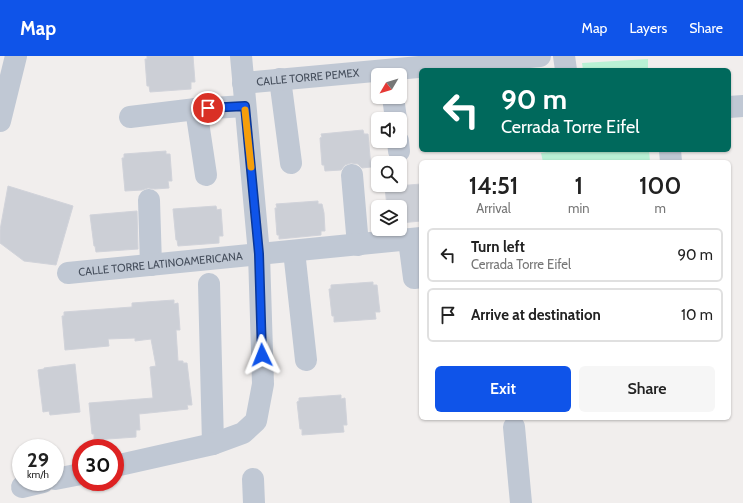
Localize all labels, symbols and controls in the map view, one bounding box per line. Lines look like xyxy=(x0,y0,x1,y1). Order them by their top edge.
text: Map xyxy=(20,17,56,40)
text: Map xyxy=(582,19,607,37)
text: Layers xyxy=(629,19,667,37)
text: Share xyxy=(689,19,723,37)
street label: CALLE TORRE PEMEX xyxy=(256,65,360,89)
north arrow xyxy=(371,68,407,104)
map controls xyxy=(371,68,407,236)
text: 90 m xyxy=(501,82,567,116)
icon: left xyxy=(435,84,487,136)
pin xyxy=(191,91,225,125)
icon: arrive xyxy=(197,97,219,119)
button: sound xyxy=(371,112,407,148)
text: Cerrada Torre Eifel xyxy=(501,116,640,138)
button: search xyxy=(371,156,407,192)
text: 14:51 xyxy=(469,171,518,200)
text: 1 xyxy=(574,171,583,200)
text: 100 xyxy=(639,171,681,200)
button: layers xyxy=(371,200,407,236)
text: Arrival xyxy=(476,200,511,216)
text: min xyxy=(568,200,589,216)
text: m xyxy=(655,200,666,216)
text: Turn left xyxy=(471,238,525,256)
icon: left xyxy=(437,244,459,266)
text: 90 m xyxy=(677,246,713,264)
street label: CALLE TORRE LATINOAMERICANA xyxy=(78,249,244,279)
text: Cerrada Torre Eifel xyxy=(471,256,571,272)
icon: arrive xyxy=(437,304,459,326)
text: Arrive at destination xyxy=(471,306,601,324)
text: 10 m xyxy=(681,306,713,324)
position arrow xyxy=(241,334,283,376)
button: Exit xyxy=(435,366,571,412)
button: Share xyxy=(579,366,715,412)
speed limit sign: 30 xyxy=(72,439,124,491)
text: 29 xyxy=(27,448,49,472)
text: km/h xyxy=(27,468,49,481)

